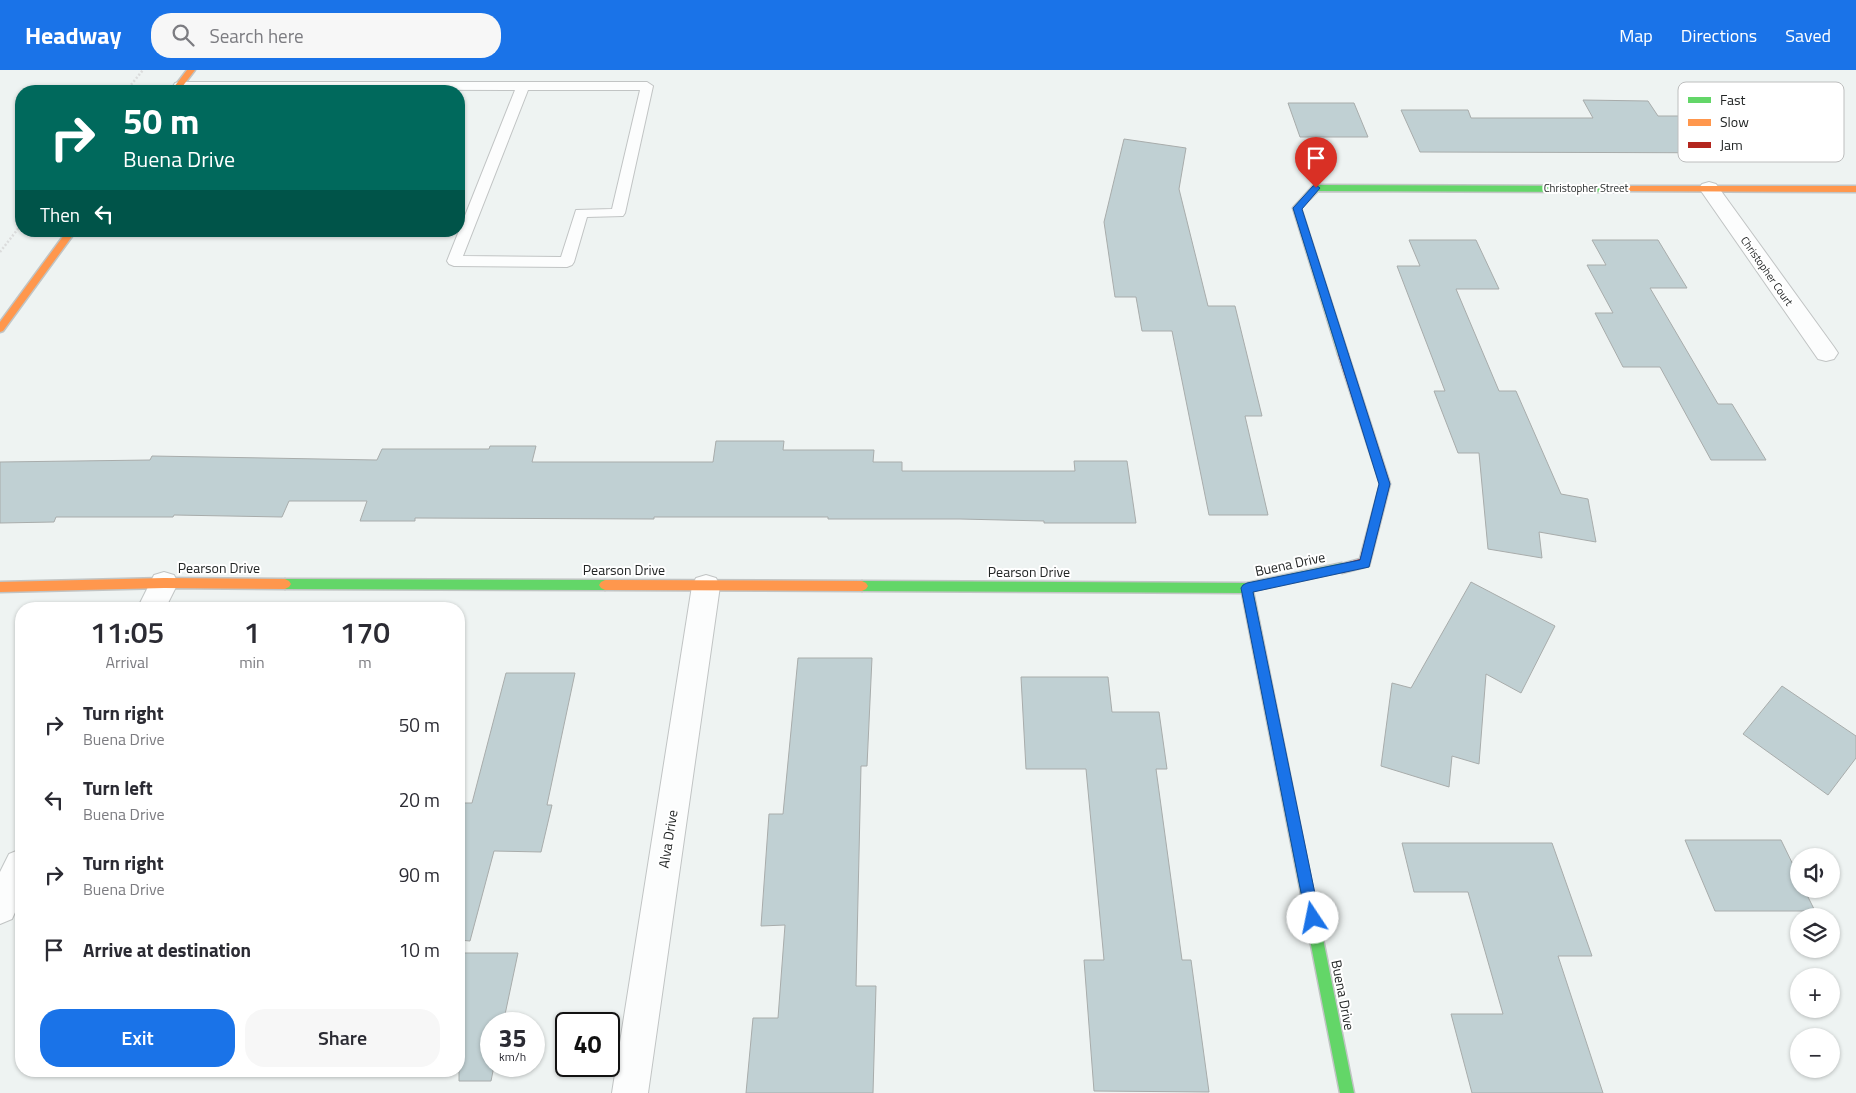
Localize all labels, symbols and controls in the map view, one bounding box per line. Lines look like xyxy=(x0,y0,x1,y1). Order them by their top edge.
search box xyxy=(151,13,501,58)
text: Headway xyxy=(25,17,121,53)
icon: search xyxy=(169,21,197,49)
text: Search here xyxy=(209,21,304,50)
text: Map xyxy=(1619,22,1653,49)
text: Directions xyxy=(1681,22,1757,49)
text: Saved xyxy=(1785,22,1831,49)
legend xyxy=(1678,82,1844,162)
text: Fast xyxy=(1720,89,1745,110)
text: 50 m xyxy=(123,94,199,148)
icon: right xyxy=(40,105,105,170)
text: Slow xyxy=(1720,111,1749,132)
text: Jam xyxy=(1720,134,1743,155)
pin xyxy=(1295,137,1337,188)
text: Buena Drive xyxy=(123,142,235,176)
icon: arrive xyxy=(1302,144,1330,172)
street label: Christopher Street xyxy=(1544,180,1629,196)
text: Then xyxy=(40,200,80,229)
icon: left xyxy=(90,200,118,228)
street label: Christopher Court xyxy=(1737,233,1797,309)
street label: Buena Drive xyxy=(1253,546,1327,581)
street label: Pearson Drive xyxy=(178,557,260,578)
street label: Pearson Drive xyxy=(583,559,665,580)
street label: Pearson Drive xyxy=(988,561,1070,582)
text: 11:05 xyxy=(90,609,164,655)
text: 1 xyxy=(244,609,260,655)
text: 170 xyxy=(340,609,390,655)
text: Arrival xyxy=(105,650,149,674)
text: min xyxy=(239,650,265,674)
text: m xyxy=(358,650,372,674)
text: Turn right xyxy=(83,698,164,727)
text: 50 m xyxy=(399,710,440,739)
icon: right xyxy=(40,711,68,739)
text: Buena Drive xyxy=(83,727,165,751)
text: Turn left xyxy=(83,773,153,802)
text: 20 m xyxy=(399,785,440,814)
icon: left xyxy=(40,786,68,814)
text: Buena Drive xyxy=(83,802,165,826)
street label: Alva Drive xyxy=(653,808,682,870)
text: Turn right xyxy=(83,848,164,877)
map controls xyxy=(1790,848,1840,1078)
button: sound xyxy=(1790,848,1840,898)
text: 90 m xyxy=(399,860,440,889)
icon: right xyxy=(40,861,68,889)
text: Buena Drive xyxy=(83,877,165,901)
position arrow xyxy=(1286,891,1338,943)
button: layers xyxy=(1790,908,1840,958)
text: Arrive at destination xyxy=(83,935,251,964)
text: 10 m xyxy=(399,935,440,964)
icon: arrive xyxy=(40,936,68,964)
street label: Buena Drive xyxy=(1326,958,1361,1032)
button: + xyxy=(1790,968,1840,1018)
button: Exit xyxy=(40,1009,235,1067)
button: Share xyxy=(245,1009,440,1067)
speed limit sign: 40 xyxy=(555,1012,620,1077)
text: 35 xyxy=(498,1019,527,1057)
button: − xyxy=(1790,1028,1840,1078)
text: km/h xyxy=(499,1047,526,1066)

